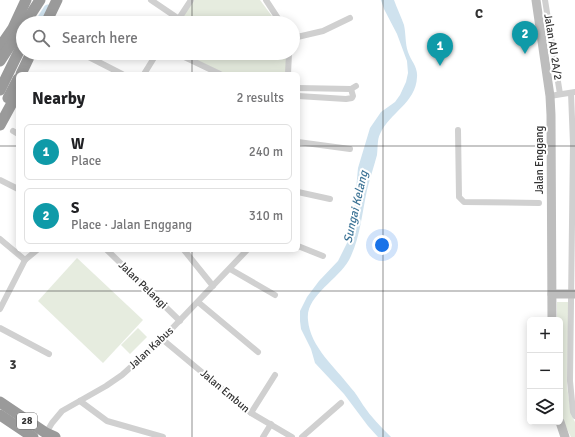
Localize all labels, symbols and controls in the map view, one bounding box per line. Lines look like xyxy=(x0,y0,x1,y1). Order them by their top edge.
text: C xyxy=(475,6,483,22)
street label: Jalan AU 2A/2 xyxy=(541,13,565,81)
search box xyxy=(16,16,300,60)
pin: 2 xyxy=(512,21,538,54)
icon: search xyxy=(30,27,52,49)
text: Search here xyxy=(62,29,138,47)
pin: 1 xyxy=(427,33,453,66)
text: Nearby xyxy=(32,88,85,109)
text: 2 results xyxy=(236,90,284,106)
street label: Jalan Enggang xyxy=(533,125,546,194)
text: W xyxy=(71,135,85,153)
text: 1 xyxy=(42,144,50,160)
text: 240 m xyxy=(249,144,283,160)
text: Place xyxy=(71,153,101,169)
water label: Sungai Kelang xyxy=(340,168,372,245)
text: S xyxy=(71,199,79,217)
text: 2 xyxy=(42,208,50,224)
text: 310 m xyxy=(249,208,283,224)
text: Place · Jalan Enggang xyxy=(71,217,192,233)
your location xyxy=(372,235,392,255)
street label: Jalan Pelangi xyxy=(116,259,170,311)
map controls xyxy=(527,317,563,425)
button: + xyxy=(527,317,563,353)
street label: Jalan Kabus xyxy=(126,324,176,372)
button: − xyxy=(527,353,563,389)
text: 3 xyxy=(9,357,17,373)
street label: Jalan Embun xyxy=(198,367,252,415)
button: layers xyxy=(527,389,563,425)
road number: 28 xyxy=(17,413,37,429)

